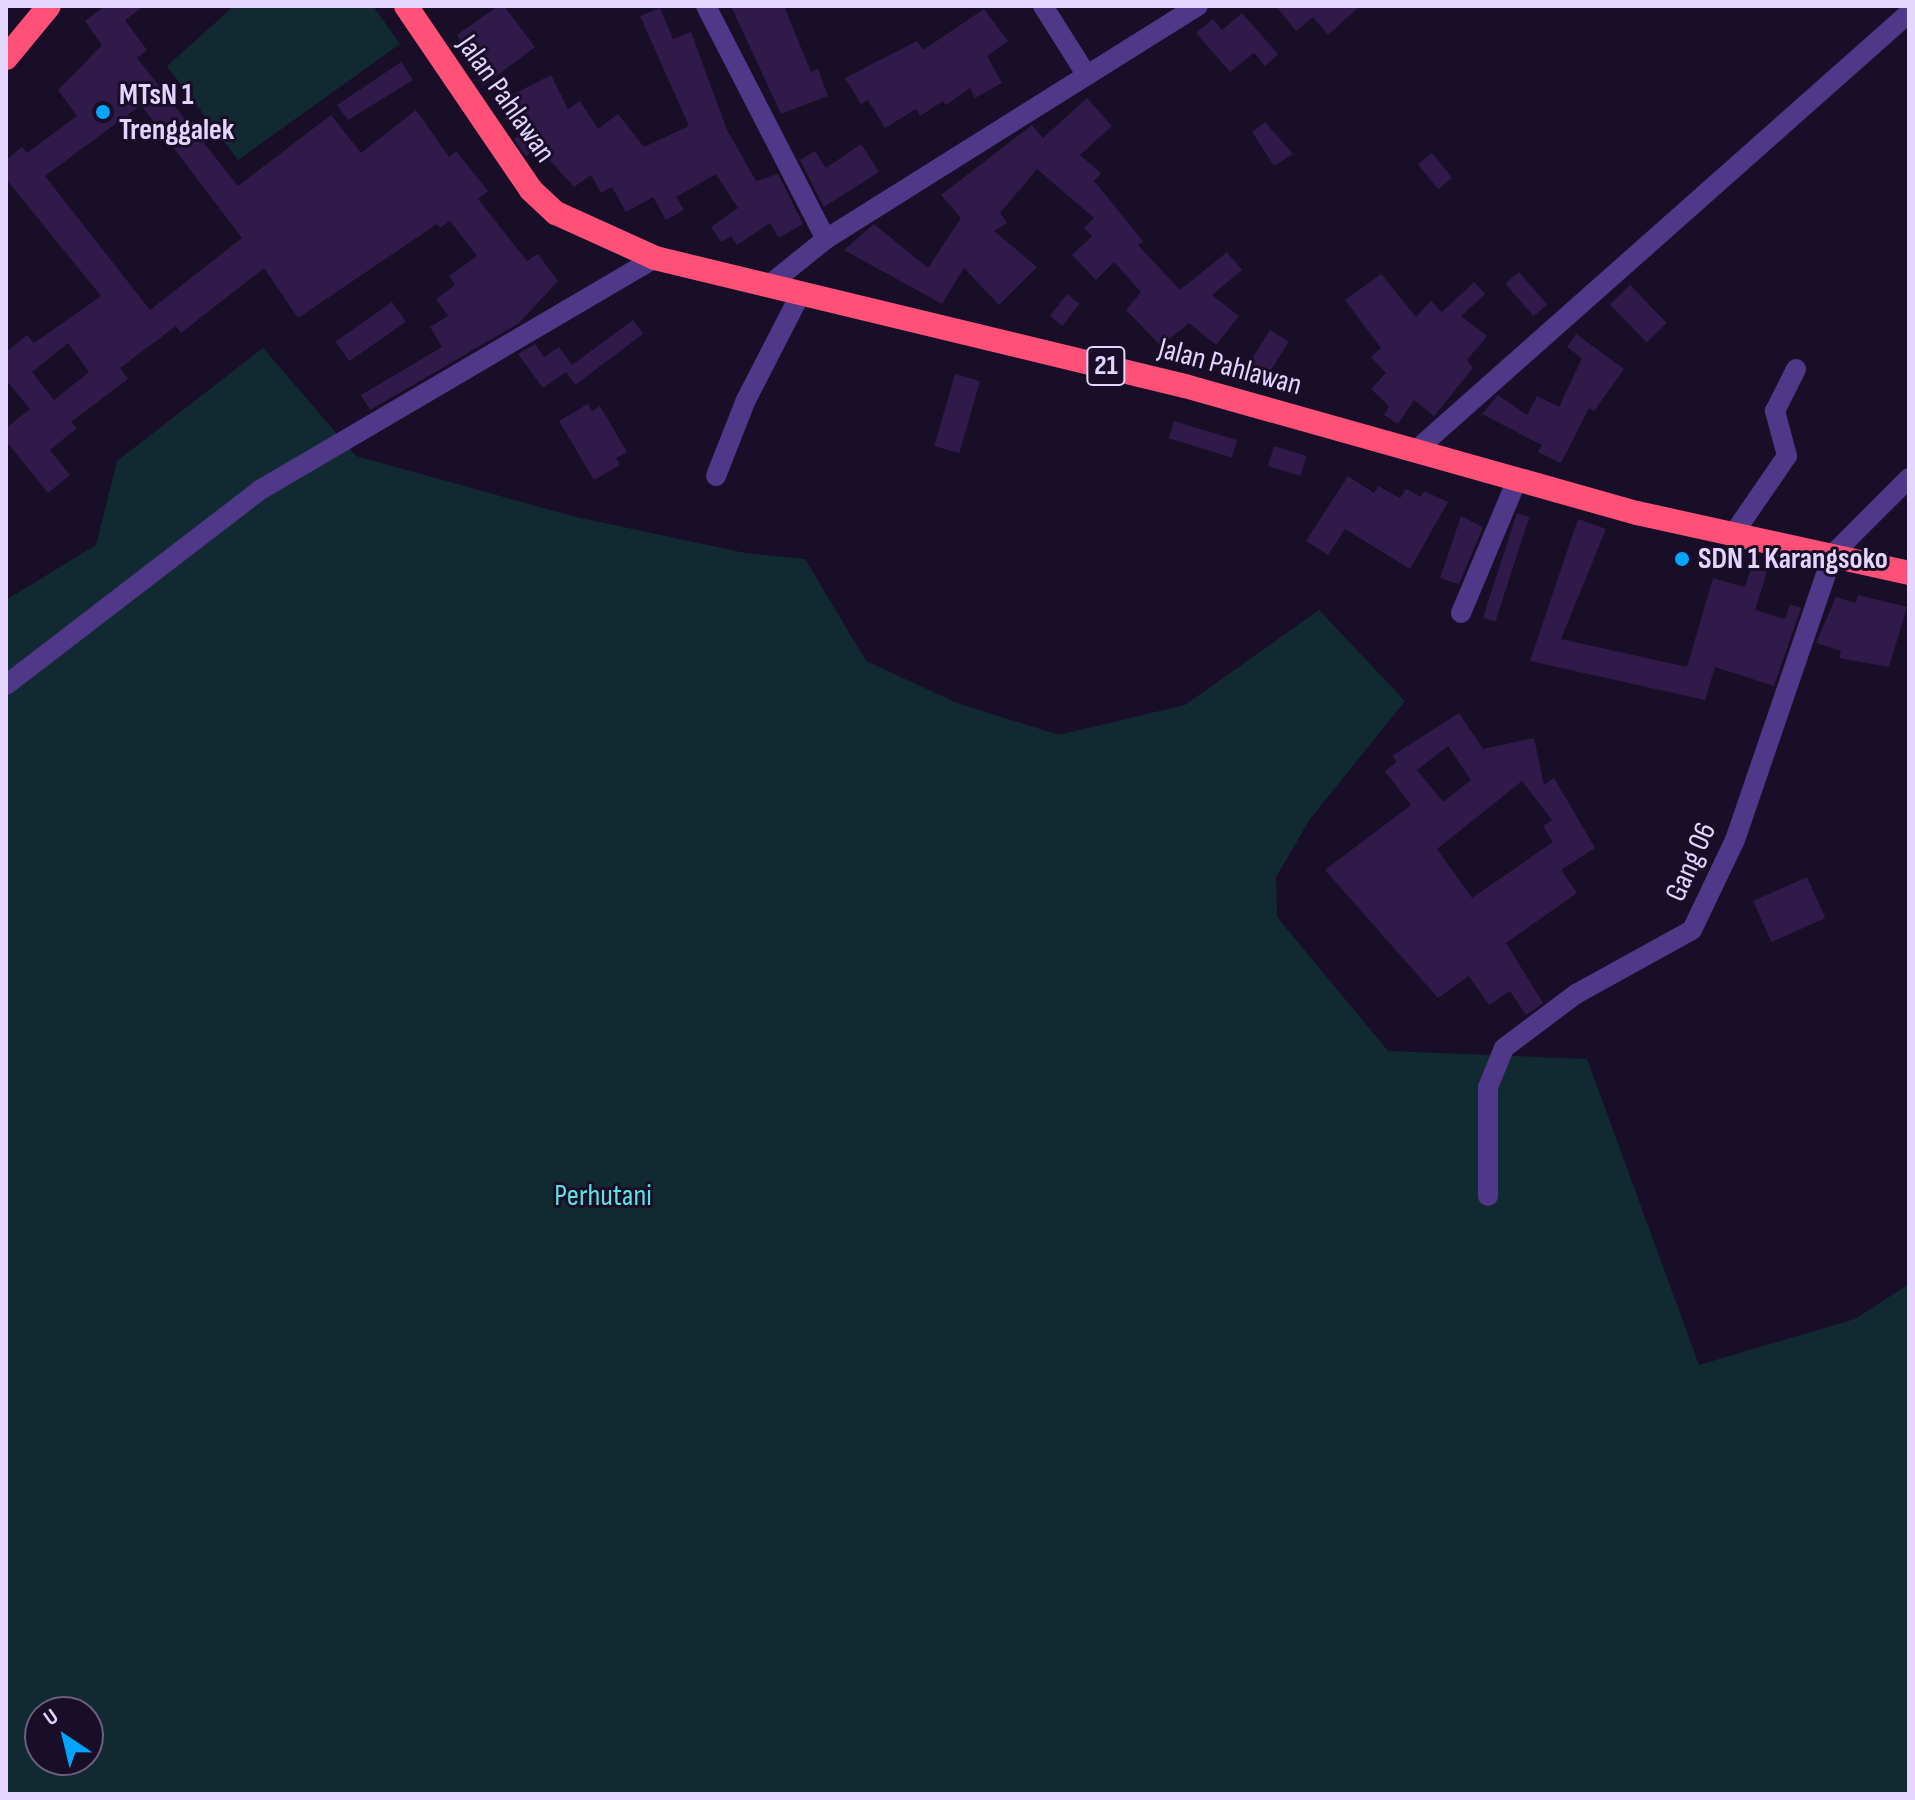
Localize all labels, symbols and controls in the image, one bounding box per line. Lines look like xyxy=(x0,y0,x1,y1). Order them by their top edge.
street label: Jalan Pahlawan xyxy=(449,29,563,169)
place label: MTsN 1 Trenggalek xyxy=(119,77,234,148)
marker: MTsN 1 Trenggalek xyxy=(94,103,112,121)
street label: Jalan Pahlawan xyxy=(1154,331,1306,403)
road number: 21 xyxy=(1086,342,1126,390)
place label: SDN 1 Karangsoko xyxy=(1698,541,1888,577)
marker: SDN 1 Karangsoko xyxy=(1673,550,1691,568)
street label: Gang 06 xyxy=(1658,817,1724,907)
park label: Perhutani xyxy=(554,1178,652,1214)
north arrow xyxy=(24,1696,104,1776)
text: U xyxy=(39,1703,64,1732)

